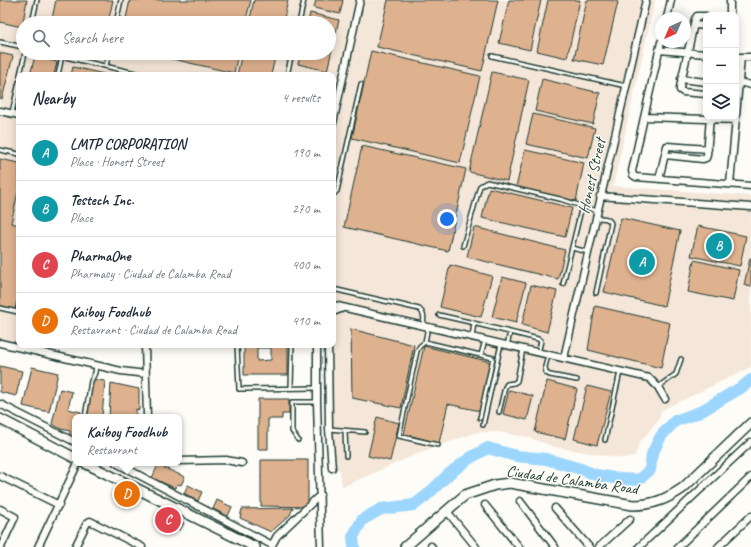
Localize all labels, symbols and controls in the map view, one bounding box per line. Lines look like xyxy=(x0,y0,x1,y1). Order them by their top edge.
north arrow xyxy=(655,12,691,48)
map controls xyxy=(703,12,739,120)
button: + xyxy=(703,12,739,48)
search box xyxy=(16,16,336,60)
icon: search xyxy=(30,27,52,49)
text: Search here xyxy=(62,29,123,48)
button: − xyxy=(703,48,739,84)
button: layers xyxy=(703,84,739,120)
text: Nearby xyxy=(32,88,75,109)
text: 4 results xyxy=(282,90,320,106)
street label: Honest Street xyxy=(574,134,611,216)
text: LMTP CORPORATION xyxy=(70,135,186,154)
text: A xyxy=(42,145,48,161)
text: 190 m xyxy=(292,145,320,161)
text: Place · Honest Street xyxy=(70,154,164,170)
text: Testech Inc. xyxy=(70,191,134,210)
text: B xyxy=(42,201,48,217)
text: 270 m xyxy=(292,201,320,217)
your location xyxy=(437,209,457,229)
text: Place xyxy=(70,210,93,226)
pin: B xyxy=(706,231,732,261)
text: PharmaOne xyxy=(70,247,131,266)
pin: A xyxy=(629,247,655,277)
text: C xyxy=(42,257,48,273)
text: 400 m xyxy=(292,257,320,273)
text: Pharmacy · Ciudad de Calamba Road xyxy=(70,266,231,282)
text: Kaiboy Foodhub xyxy=(70,303,150,322)
text: D xyxy=(41,313,49,329)
text: 410 m xyxy=(292,313,320,329)
text: Restaurant · Ciudad de Calamba Road xyxy=(70,322,237,338)
popup xyxy=(72,414,182,466)
text: Kaiboy Foodhub xyxy=(87,423,167,442)
text: Restaurant xyxy=(87,442,137,458)
street label: Ciudad de Calamba Road xyxy=(505,461,642,500)
pin: D xyxy=(114,479,140,509)
pin: C xyxy=(155,505,181,535)

